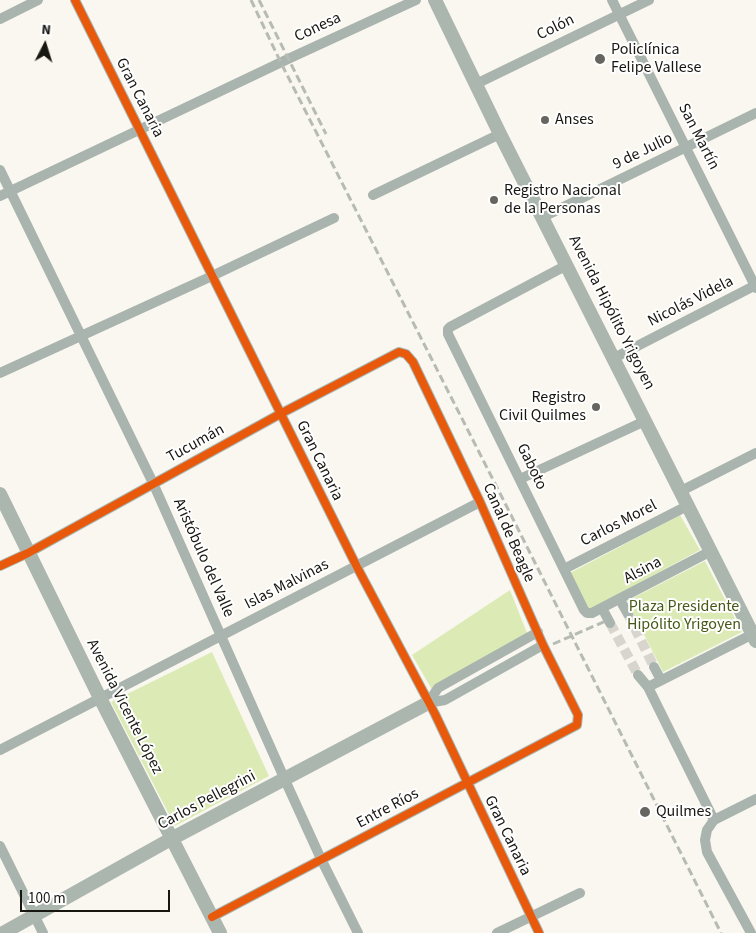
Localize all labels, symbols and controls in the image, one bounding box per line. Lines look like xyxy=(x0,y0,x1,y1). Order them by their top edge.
street label: Conesa xyxy=(292,9,344,47)
street label: Colón xyxy=(534,11,578,45)
north arrow xyxy=(20,20,70,70)
text: N xyxy=(41,20,52,40)
place label: Policlínica Felipe Vallese xyxy=(611,40,701,78)
marker: Policlínica Felipe Vallese xyxy=(593,52,607,66)
street label: Gran Canaria xyxy=(111,55,167,141)
street label: San Martín xyxy=(673,101,723,173)
place label: Anses xyxy=(555,110,594,130)
marker: Anses xyxy=(539,114,551,126)
street label: 9 de Julio xyxy=(610,129,676,175)
place label: Registro Nacional de la Personas xyxy=(504,181,621,219)
marker: Registro Nacional de la Personas xyxy=(488,194,500,206)
street label: Avenida Hipólito Yrigoyen xyxy=(564,233,658,393)
street label: Nicolás Videla xyxy=(645,272,737,332)
place label: Registro Civil Quilmes xyxy=(499,388,586,426)
marker: Registro Civil Quilmes xyxy=(590,401,602,413)
street label: Gran Canaria xyxy=(291,418,347,504)
street label: Tucumán xyxy=(164,420,228,468)
street label: Gaboto xyxy=(512,441,550,493)
street label: Canal de Beagle xyxy=(478,480,538,586)
street label: Aristóbulo del Valle xyxy=(168,496,238,620)
street label: Carlos Morel xyxy=(578,497,660,551)
street label: Alsina xyxy=(621,553,665,589)
street label: Islas Malvinas xyxy=(242,556,332,614)
park label: Plaza Presidente Hipólito Yrigoyen xyxy=(627,597,741,635)
street label: Avenida Vicente López xyxy=(82,636,166,778)
street label: Carlos Pellegrini xyxy=(155,767,259,835)
street label: Entre Ríos xyxy=(354,785,422,833)
street label: Gran Canaria xyxy=(479,793,535,879)
place label: Quilmes xyxy=(656,802,711,822)
marker: Quilmes xyxy=(638,805,652,819)
scale bar xyxy=(22,880,172,912)
text: 100 m xyxy=(28,888,66,909)

